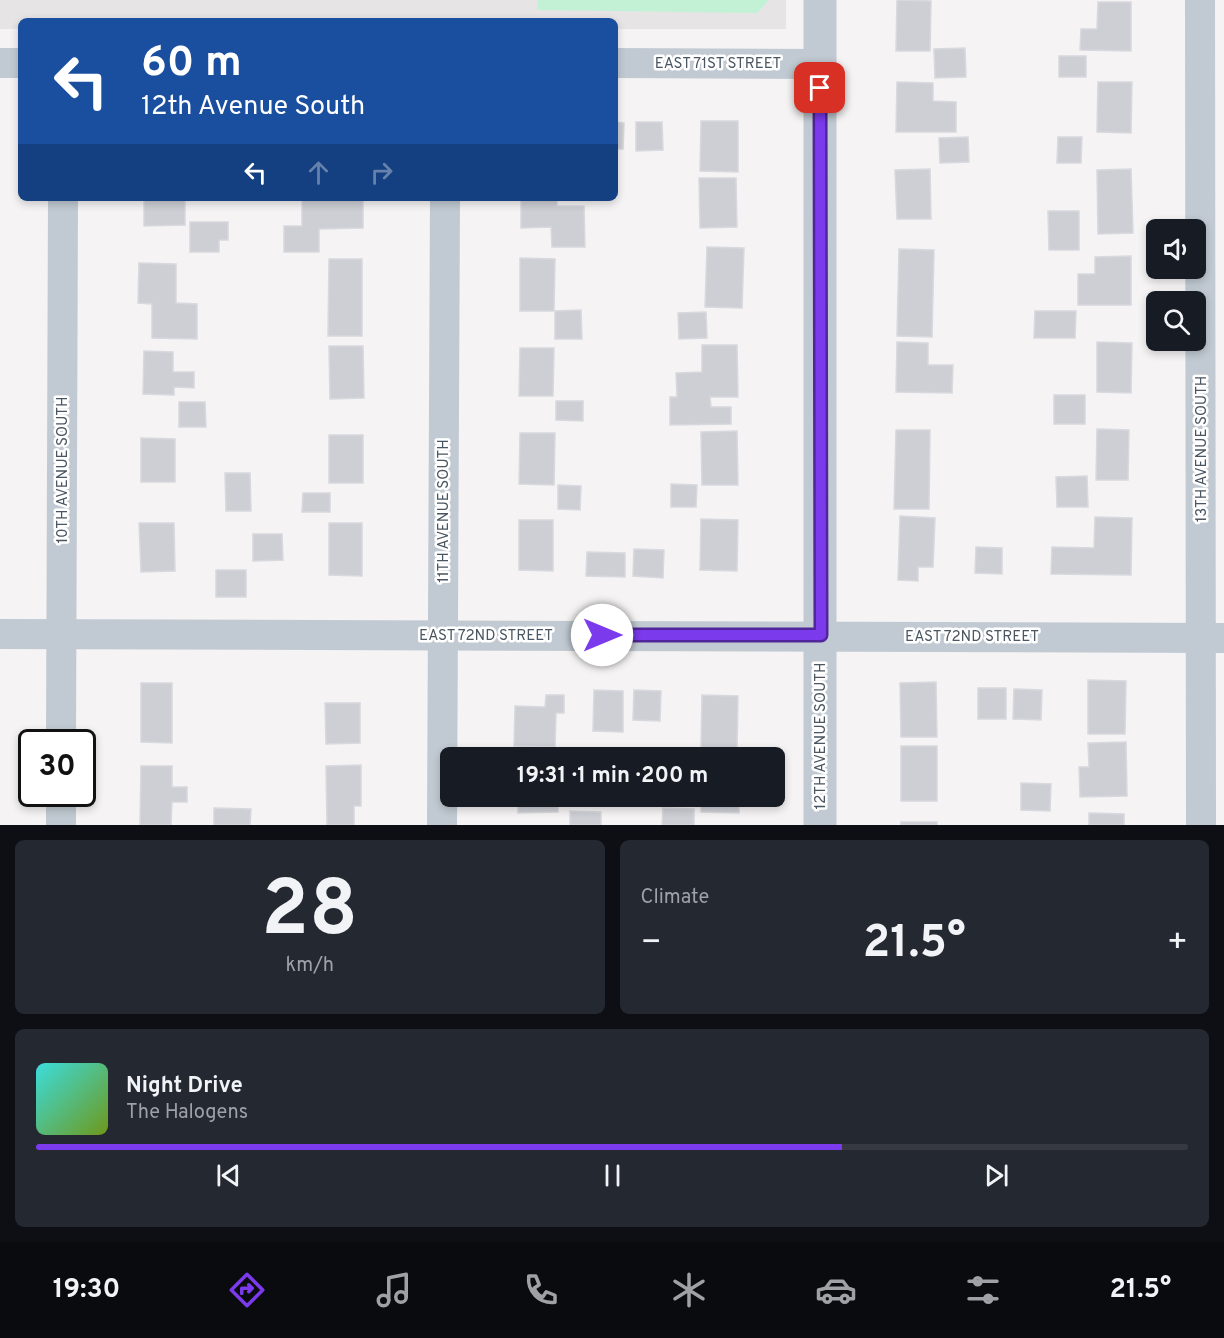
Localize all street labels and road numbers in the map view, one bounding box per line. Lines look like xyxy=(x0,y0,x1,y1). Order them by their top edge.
street label: EAST 71ST STREET xyxy=(655,55,781,74)
street label: 13TH AVENUE SOUTH xyxy=(1193,376,1212,522)
street label: 10TH AVENUE SOUTH xyxy=(54,396,73,544)
street label: 11TH AVENUE SOUTH xyxy=(435,439,454,583)
street label: EAST 72ND STREET xyxy=(419,627,553,646)
street label: EAST 72ND STREET xyxy=(905,628,1039,647)
street label: 12TH AVENUE SOUTH xyxy=(812,663,831,809)

